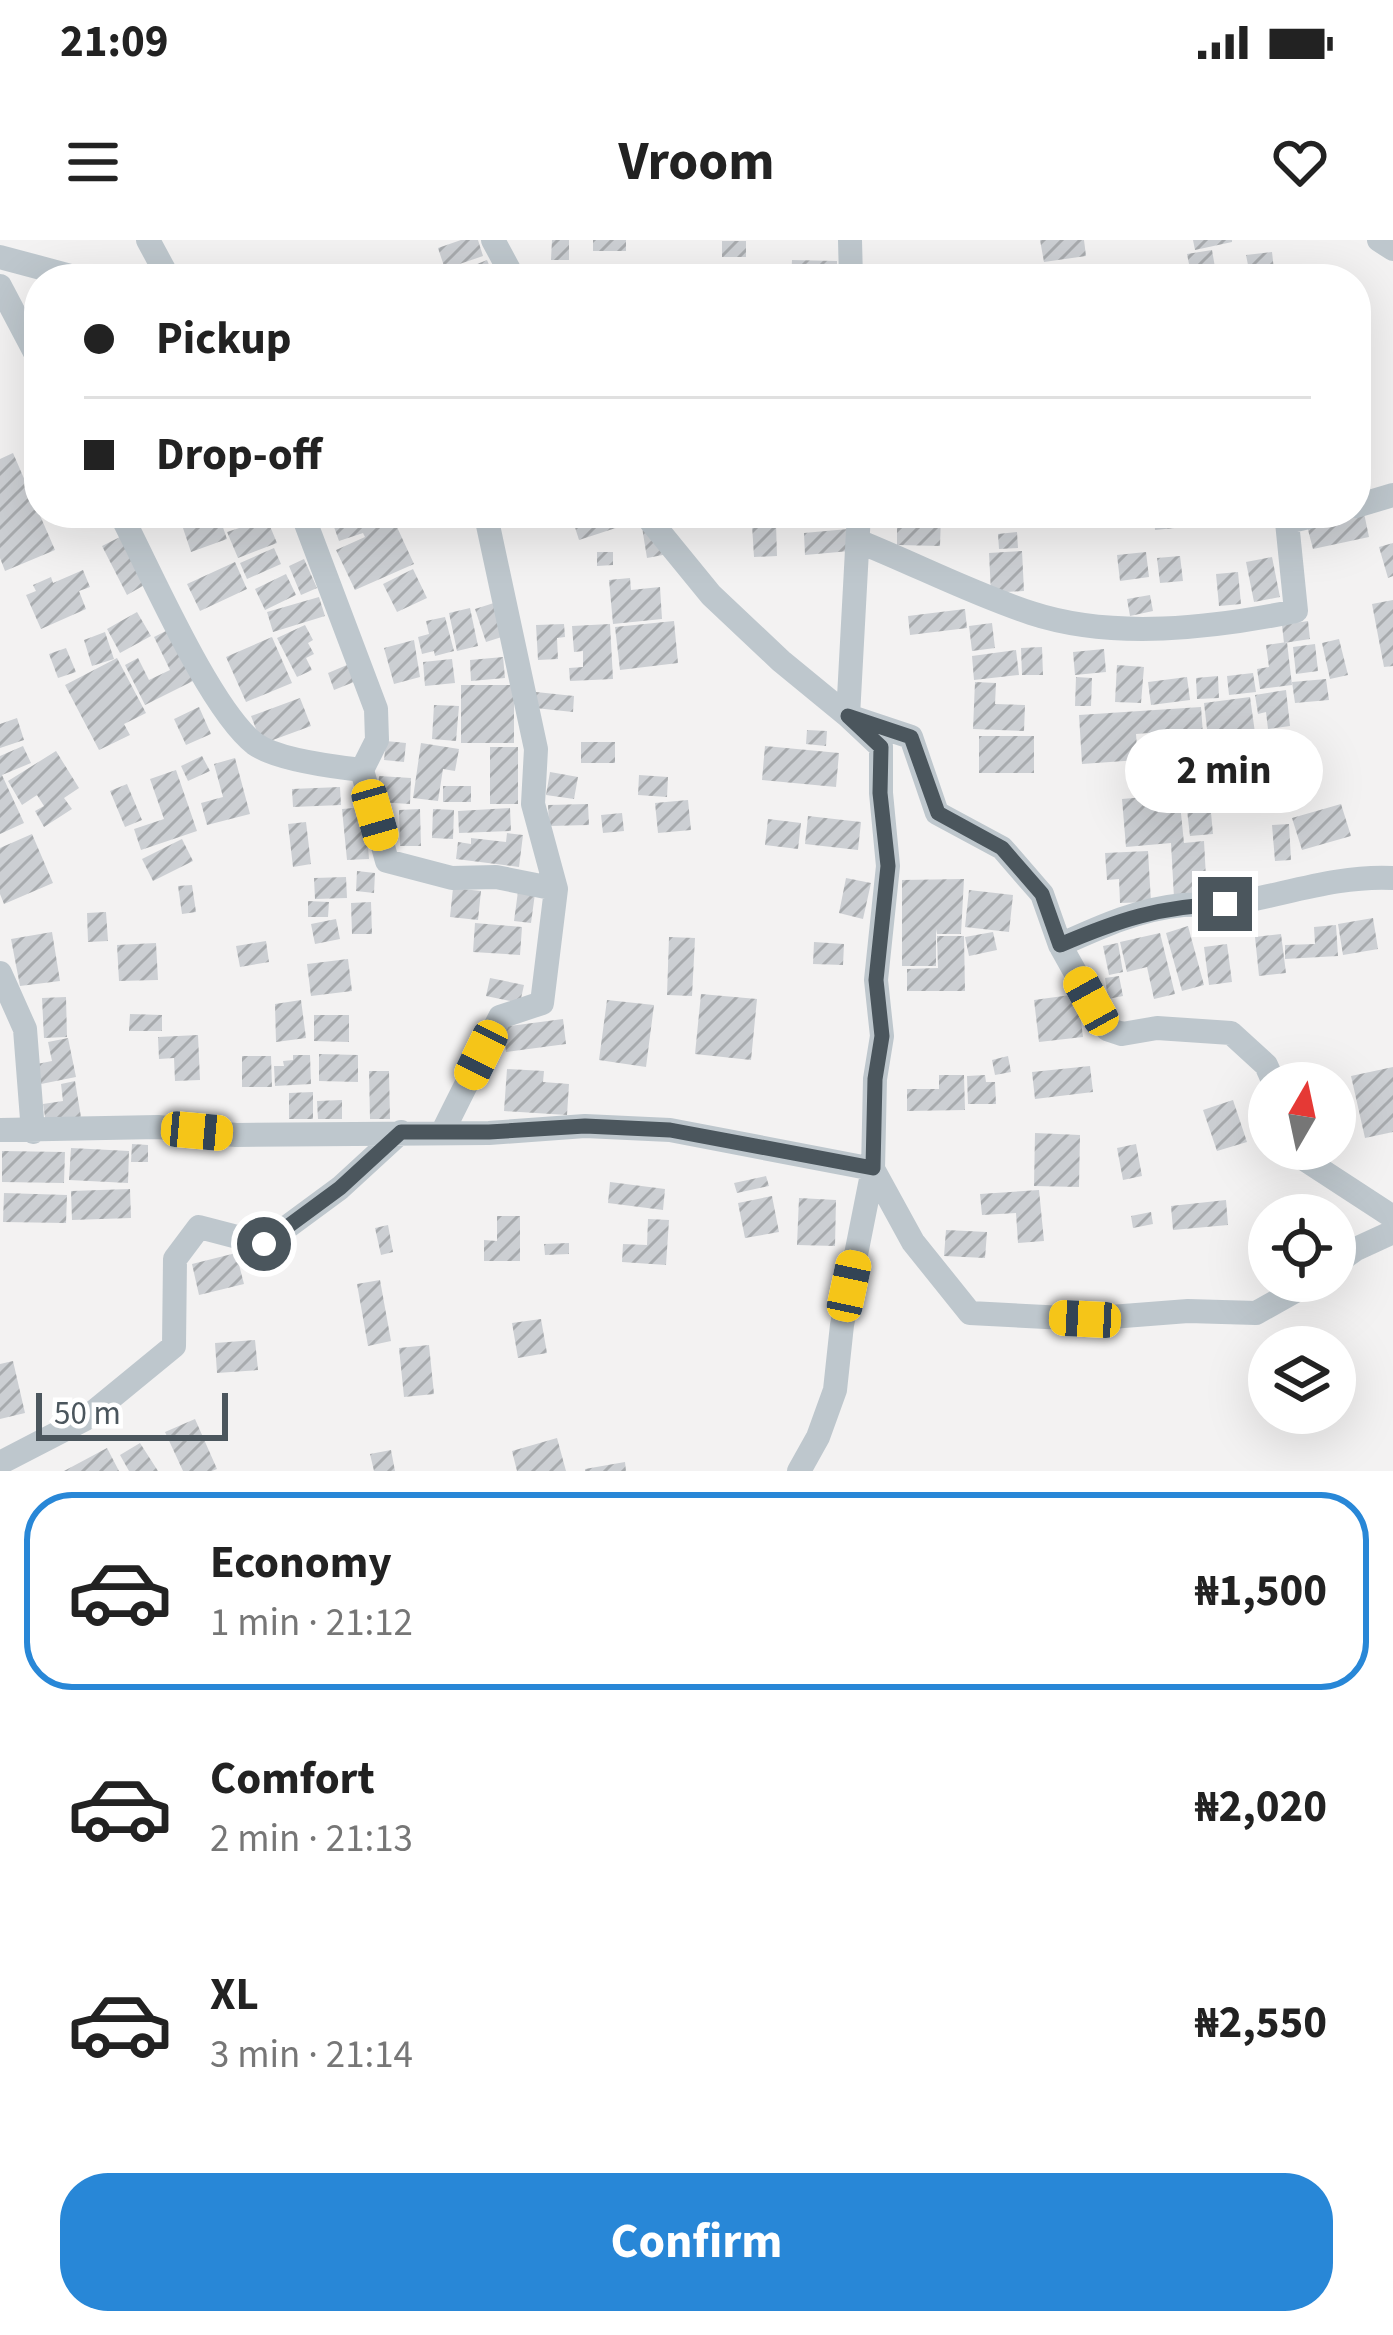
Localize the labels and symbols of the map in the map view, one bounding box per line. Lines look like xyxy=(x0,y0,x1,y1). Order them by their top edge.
callout: 2 min xyxy=(1126,730,1324,814)
car xyxy=(348,775,402,855)
route end xyxy=(1198,877,1252,931)
car xyxy=(1058,961,1124,1041)
car xyxy=(449,1015,513,1095)
north arrow xyxy=(1248,1062,1356,1170)
car xyxy=(160,1110,234,1152)
route start xyxy=(237,1217,291,1271)
car xyxy=(824,1247,874,1325)
car xyxy=(1048,1299,1122,1339)
scale bar xyxy=(36,1387,228,1440)

